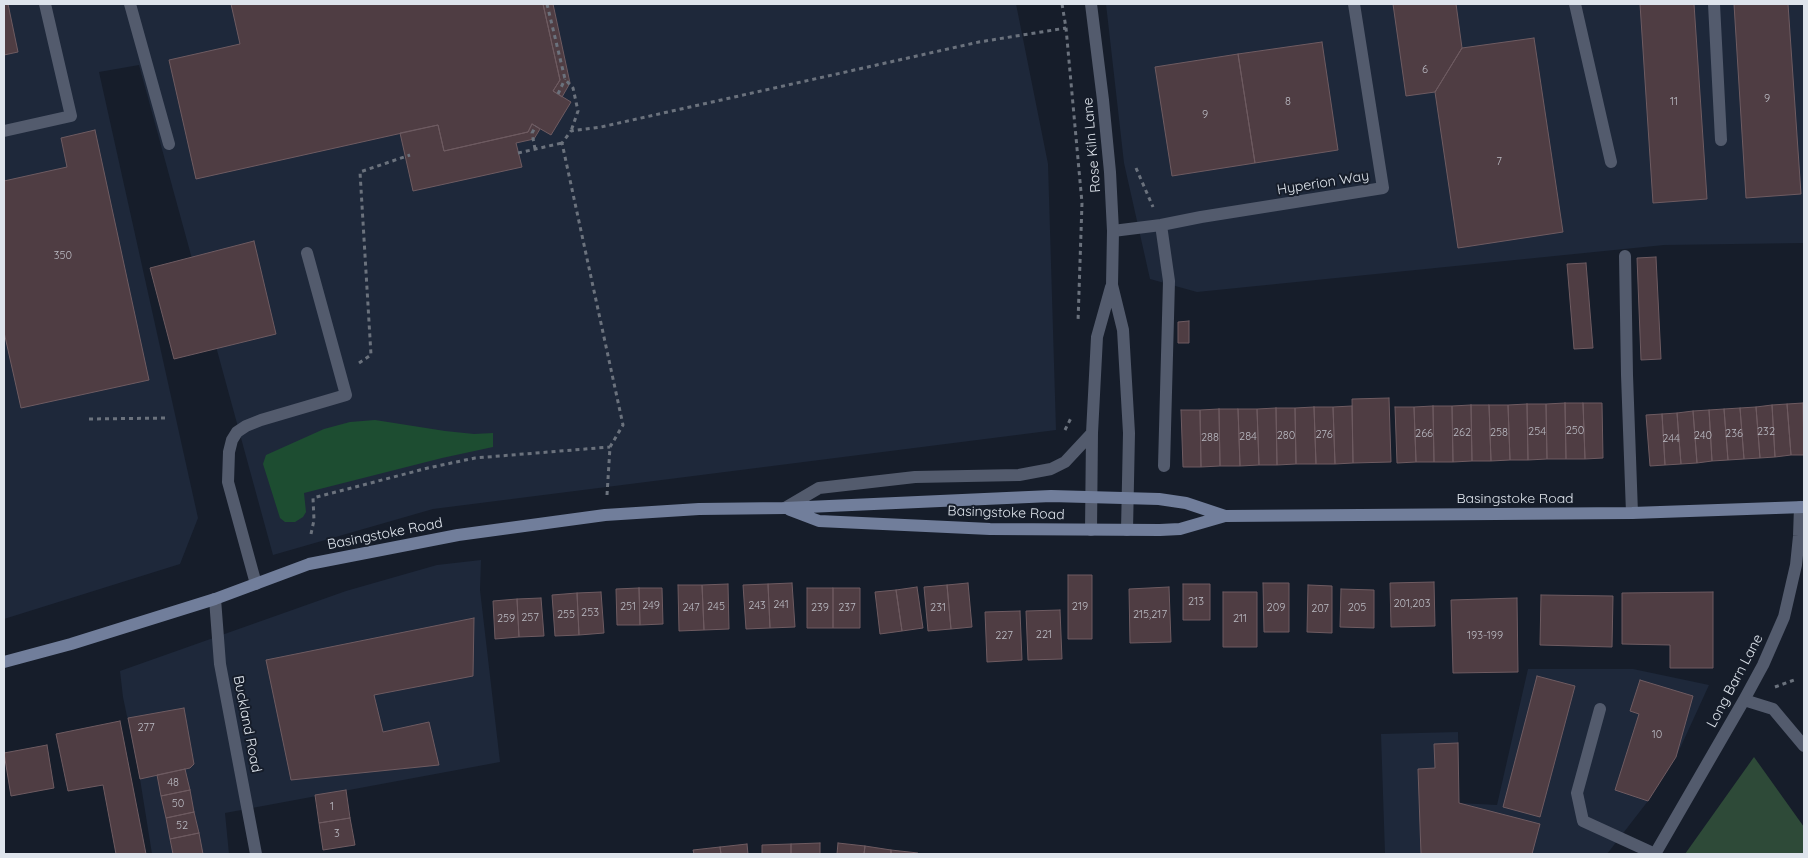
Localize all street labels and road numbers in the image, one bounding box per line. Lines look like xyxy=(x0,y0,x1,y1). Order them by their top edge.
street label: Rose Kiln Lane xyxy=(1079,97,1105,193)
street label: Hyperion Way xyxy=(1276,167,1370,199)
street label: Basingstoke Road xyxy=(1456,491,1574,507)
street label: Basingstoke Road xyxy=(947,503,1065,523)
street label: Basingstoke Road xyxy=(326,515,444,553)
street label: Long Barn Lane xyxy=(1703,631,1767,731)
street label: Buckland Road xyxy=(229,674,265,774)

